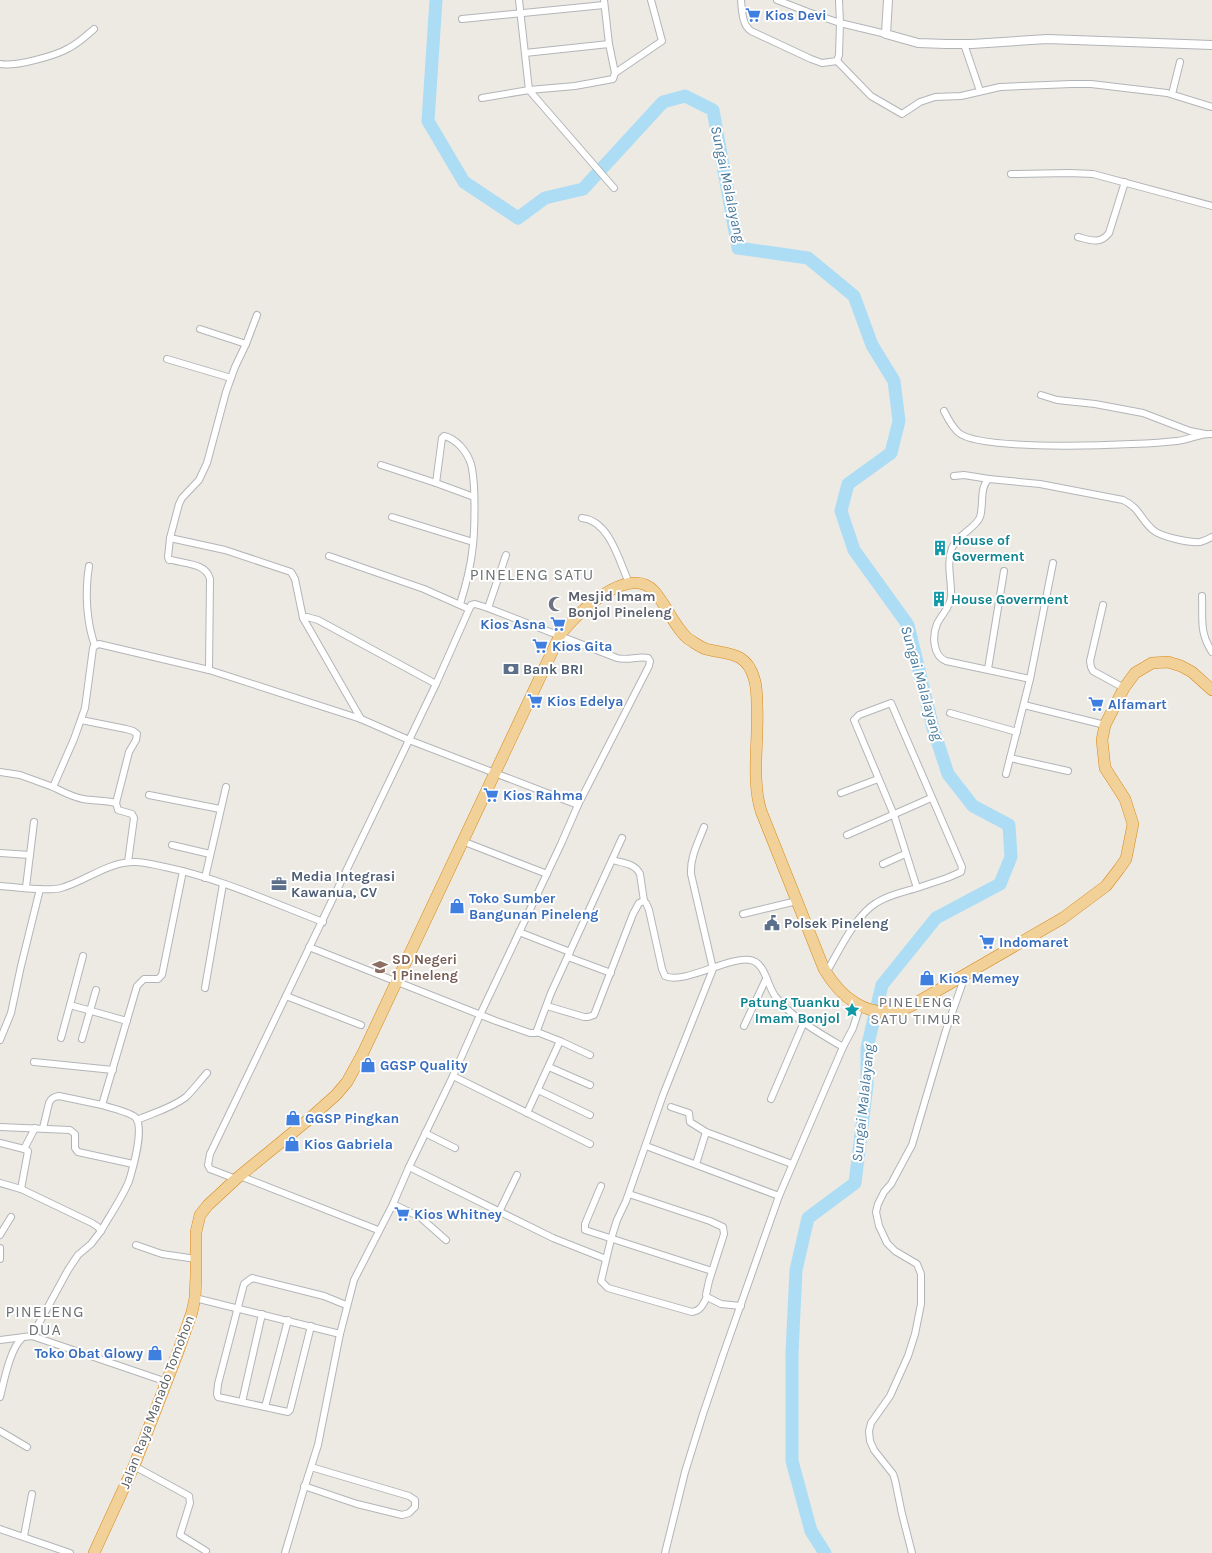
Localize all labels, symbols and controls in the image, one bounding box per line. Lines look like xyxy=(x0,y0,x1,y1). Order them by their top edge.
supermarket icon: Kios Devi xyxy=(744,6,762,24)
place label: Kios Devi xyxy=(765,7,827,24)
water label: Sungai Malalayang xyxy=(707,124,749,245)
place label: House of Goverment xyxy=(952,532,1025,565)
building icon: House of Goverment xyxy=(931,539,949,557)
district label: PINELENG SATU xyxy=(470,565,594,584)
place label: Mesjid Imam Bonjol Pineleng xyxy=(568,588,672,621)
building icon: House Goverment xyxy=(930,590,948,608)
place label: House Goverment xyxy=(951,591,1069,608)
mosque icon: Mesjid Imam Bonjol Pineleng xyxy=(547,595,565,613)
supermarket icon: Kios Asna xyxy=(549,615,567,633)
place label: Kios Asna xyxy=(480,616,546,633)
water label: Sungai Malalayang xyxy=(897,624,947,744)
supermarket icon: Kios Gita xyxy=(531,637,549,655)
place label: Kios Gita xyxy=(552,638,612,655)
bank icon: Bank BRI xyxy=(502,660,520,678)
place label: Bank BRI xyxy=(523,661,583,678)
supermarket icon: Kios Edelya xyxy=(526,692,544,710)
place label: Kios Edelya xyxy=(547,693,623,710)
supermarket icon: Alfamart xyxy=(1087,695,1105,713)
place label: Alfamart xyxy=(1108,696,1167,713)
supermarket icon: Kios Rahma xyxy=(482,786,500,804)
place label: Kios Rahma xyxy=(503,787,583,804)
place label: Media Integrasi Kawanua, CV xyxy=(291,868,395,901)
office icon: Media Integrasi Kawanua, CV xyxy=(270,875,288,893)
place label: Toko Sumber Bangunan Pineleng xyxy=(469,890,599,923)
shop icon: Toko Sumber Bangunan Pineleng xyxy=(448,897,466,915)
public building icon: Polsek Pineleng xyxy=(763,914,781,932)
place label: Polsek Pineleng xyxy=(784,915,888,932)
supermarket icon: Indomaret xyxy=(978,933,996,951)
place label: Indomaret xyxy=(999,934,1069,951)
place label: SD Negeri 1 Pineleng xyxy=(392,951,458,984)
school or university icon: SD Negeri 1 Pineleng xyxy=(371,958,389,976)
shop icon: Kios Memey xyxy=(918,969,936,987)
place label: Kios Memey xyxy=(939,970,1019,987)
district label: PINELENG SATU TIMUR xyxy=(870,993,962,1028)
place label: Patung Tuanku Imam Bonjol xyxy=(740,994,840,1027)
place icon: Patung Tuanku Imam Bonjol xyxy=(843,1001,861,1019)
water label: Sungai Malalayang xyxy=(848,1042,878,1163)
shop icon: GGSP Quality xyxy=(359,1056,377,1074)
place label: GGSP Quality xyxy=(380,1057,468,1074)
shop icon: GGSP Pingkan xyxy=(284,1109,302,1127)
place label: GGSP Pingkan xyxy=(305,1110,399,1127)
shop icon: Kios Gabriela xyxy=(283,1135,301,1153)
place label: Kios Gabriela xyxy=(304,1136,393,1153)
supermarket icon: Kios Whitney xyxy=(393,1205,411,1223)
place label: Kios Whitney xyxy=(414,1206,502,1223)
district label: PINELENG DUA xyxy=(6,1302,85,1339)
street label: Jalan Raya Manado Tomohon xyxy=(116,1313,198,1491)
shop icon: Toko Obat Glowy xyxy=(146,1344,164,1362)
place label: Toko Obat Glowy xyxy=(34,1345,143,1362)

